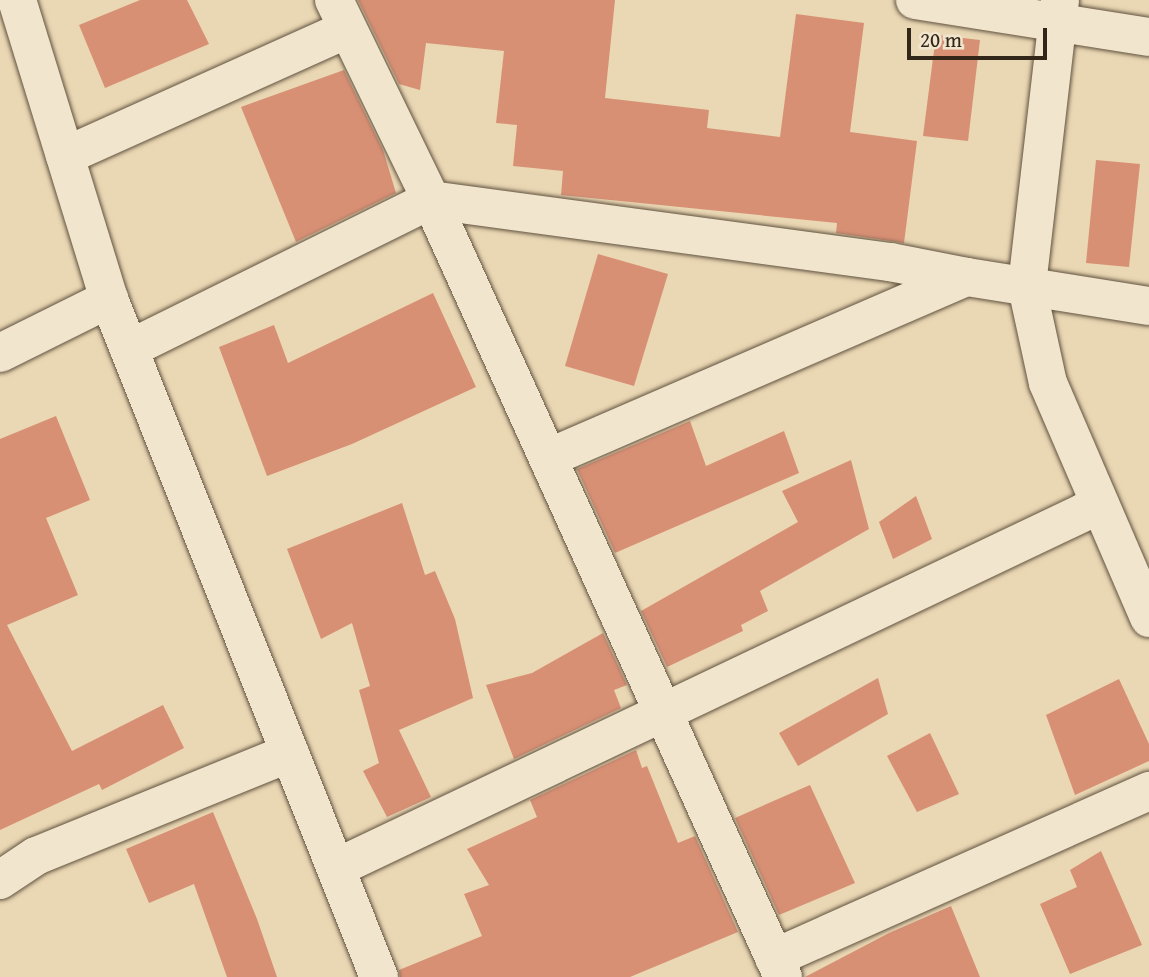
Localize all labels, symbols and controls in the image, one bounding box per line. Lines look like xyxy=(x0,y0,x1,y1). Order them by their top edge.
scale bar xyxy=(911,14,1051,58)
text: 20 m xyxy=(920,24,962,55)

